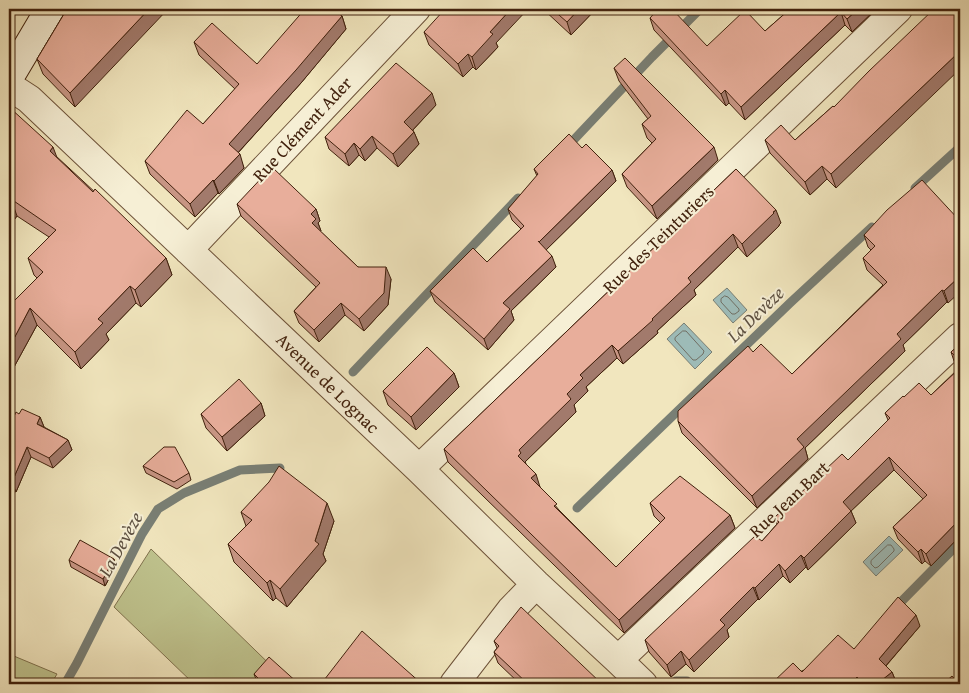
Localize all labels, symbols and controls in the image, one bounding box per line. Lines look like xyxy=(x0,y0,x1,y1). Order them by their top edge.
street label: Rue Clément Ader xyxy=(246,70,359,188)
street label: Rue des Teinturiers xyxy=(596,178,720,300)
water label: La Devèze xyxy=(719,279,790,349)
street label: Avenue de Lognac xyxy=(270,326,386,440)
street label: Rue Jean Bart xyxy=(743,454,836,544)
water label: La Devèze xyxy=(90,506,150,583)

